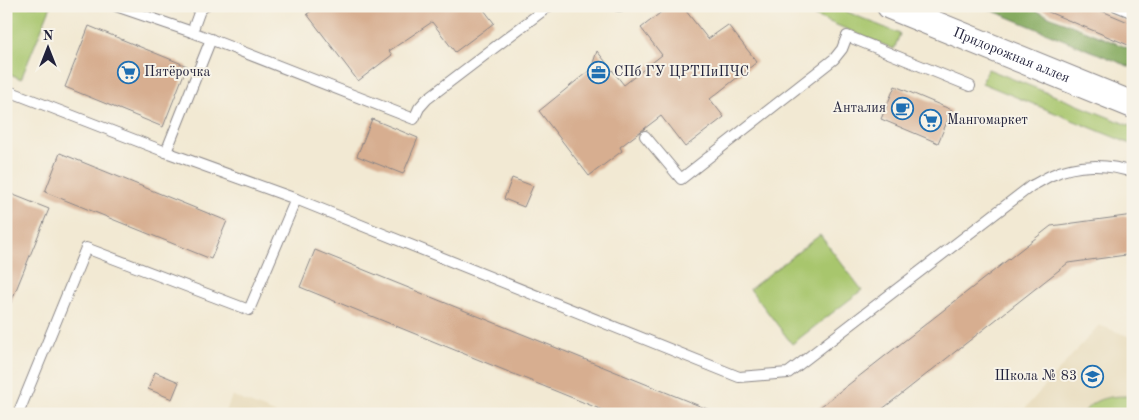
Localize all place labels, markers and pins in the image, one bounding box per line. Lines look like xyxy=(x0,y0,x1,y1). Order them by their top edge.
supermarket icon: Пятёрочка xyxy=(116,60,140,84)
office icon: СПб ГУ ЦРТПиПЧС xyxy=(586,60,610,84)
place label: Пятёрочка xyxy=(144,65,211,79)
place label: СПб ГУ ЦРТПиПЧС xyxy=(614,65,749,79)
cafe icon: Анталия xyxy=(890,96,914,120)
place label: Анталия xyxy=(832,101,886,115)
supermarket icon: Мангомаркет xyxy=(919,108,943,132)
place label: Мангомаркет xyxy=(947,113,1028,127)
school or university icon: Школа № 83 xyxy=(1081,364,1105,388)
place label: Школа № 83 xyxy=(995,369,1077,383)

